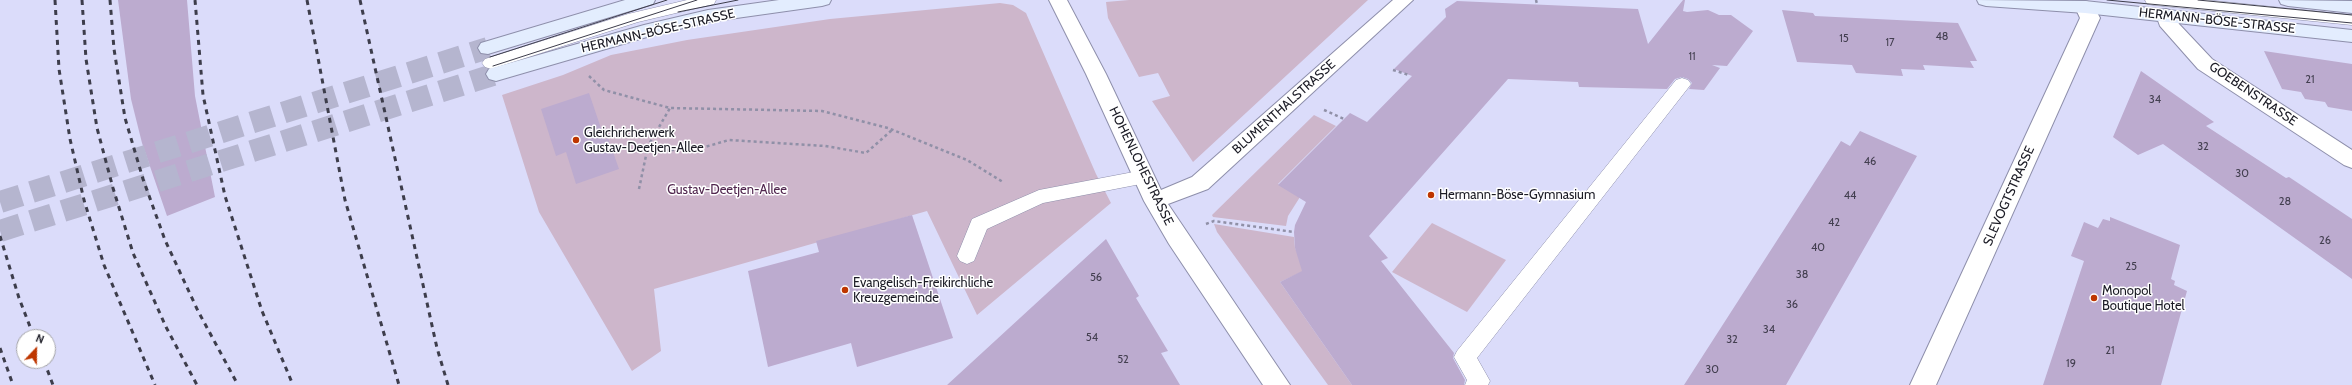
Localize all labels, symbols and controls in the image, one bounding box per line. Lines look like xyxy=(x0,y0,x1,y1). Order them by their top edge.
street label: HERMANN-BÖSE-STRASSE xyxy=(2138,5,2296,37)
street label: HERMANN-BÖSE-STRASSE xyxy=(580,6,736,56)
house number: 48 xyxy=(1935,30,1949,44)
house number: 15 xyxy=(1839,32,1849,46)
house number: 17 xyxy=(1885,36,1895,50)
house number: 11 xyxy=(1688,50,1696,64)
street label: BLUMENTHALSTRASSE xyxy=(1229,57,1339,157)
street label: GOEBENSTRASSE xyxy=(2206,59,2300,129)
house number: 21 xyxy=(2305,73,2315,87)
house number: 34 xyxy=(2149,93,2161,107)
street label: HOHENLOHESTRASSE xyxy=(1105,104,1177,228)
place label: Gleichricherwerk Gustav-Deetjen-Allee xyxy=(584,125,704,156)
marker: Gleichricherwerk Gustav-Deetjen-Allee xyxy=(571,135,581,145)
house number: 32 xyxy=(2197,140,2209,154)
street label: SLEVOGTSTRASSE xyxy=(1980,144,2038,248)
house number: 46 xyxy=(1864,155,1876,169)
house number: 30 xyxy=(2235,167,2249,181)
park label: Gustav-Deetjen-Allee xyxy=(667,182,787,198)
place label: Hermann-Böse-Gymnasium xyxy=(1439,187,1595,203)
house number: 44 xyxy=(1844,189,1856,203)
marker: Hermann-Böse-Gymnasium xyxy=(1426,190,1436,200)
house number: 28 xyxy=(2279,195,2291,209)
house number: 42 xyxy=(1828,216,1840,230)
house number: 26 xyxy=(2319,234,2331,248)
house number: 40 xyxy=(1811,241,1825,255)
house number: 25 xyxy=(2125,260,2137,274)
house number: 38 xyxy=(1796,268,1808,282)
house number: 56 xyxy=(1090,271,1102,285)
place label: Evangelisch-Freikirchliche Kreuzgemeinde xyxy=(853,275,993,306)
place label: Monopol Boutique Hotel xyxy=(2102,283,2185,314)
marker: Evangelisch-Freikirchliche Kreuzgemeinde xyxy=(840,285,850,295)
marker: Monopol Boutique Hotel xyxy=(2089,293,2099,303)
house number: 36 xyxy=(1786,298,1798,312)
house number: 34 xyxy=(1763,323,1775,337)
north arrow xyxy=(16,329,56,369)
text: N xyxy=(34,331,46,347)
house number: 54 xyxy=(1086,331,1098,345)
house number: 32 xyxy=(1726,333,1738,347)
house number: 21 xyxy=(2105,344,2115,358)
house number: 52 xyxy=(1117,353,1129,367)
house number: 19 xyxy=(2066,357,2076,371)
house number: 30 xyxy=(1705,363,1719,377)

